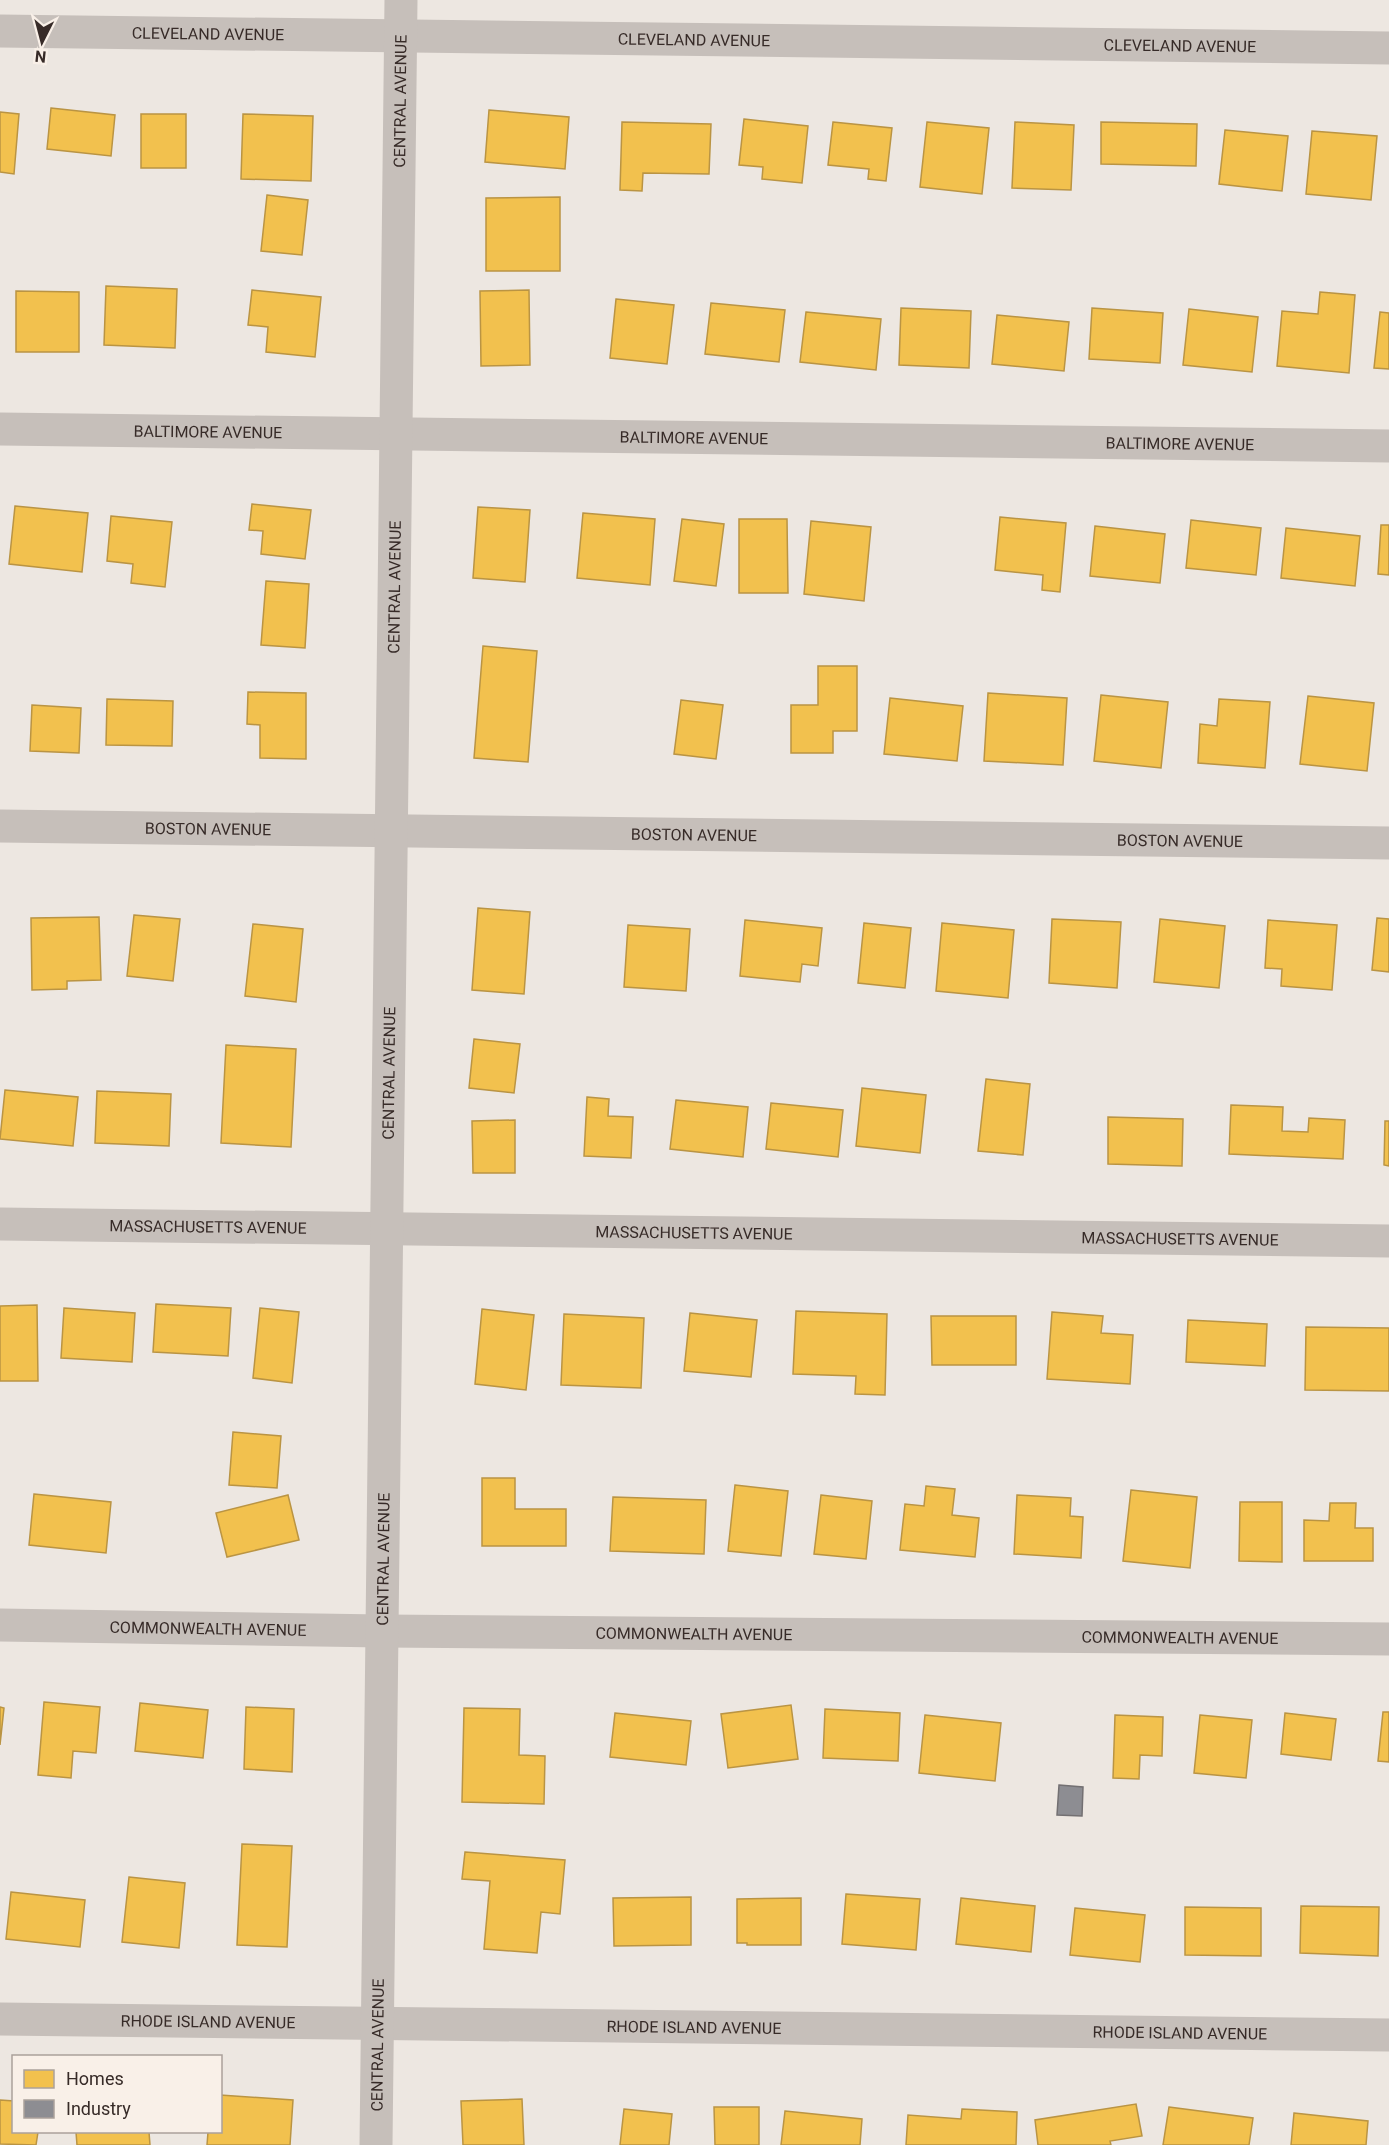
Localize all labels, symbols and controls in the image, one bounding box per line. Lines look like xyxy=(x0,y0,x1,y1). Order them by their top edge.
north arrow xyxy=(12,12,72,72)
street label: CLEVELAND AVENUE xyxy=(132,24,284,44)
street label: CLEVELAND AVENUE xyxy=(618,30,770,50)
street label: CENTRAL AVENUE xyxy=(390,34,411,168)
street label: CLEVELAND AVENUE xyxy=(1104,36,1256,56)
text: N xyxy=(34,46,47,66)
street label: BALTIMORE AVENUE xyxy=(134,422,282,442)
street label: BALTIMORE AVENUE xyxy=(620,428,768,448)
street label: BALTIMORE AVENUE xyxy=(1105,434,1254,454)
street label: CENTRAL AVENUE xyxy=(384,520,405,654)
street label: BOSTON AVENUE xyxy=(145,819,271,839)
street label: BOSTON AVENUE xyxy=(631,825,757,845)
street label: BOSTON AVENUE xyxy=(1117,831,1243,851)
street label: CENTRAL AVENUE xyxy=(379,1006,399,1140)
street label: MASSACHUSETTS AVENUE xyxy=(109,1216,307,1238)
street label: MASSACHUSETTS AVENUE xyxy=(595,1222,793,1244)
street label: MASSACHUSETTS AVENUE xyxy=(1081,1228,1279,1250)
street label: CENTRAL AVENUE xyxy=(373,1492,394,1626)
street label: COMMONWEALTH AVENUE xyxy=(109,1618,307,1640)
street label: COMMONWEALTH AVENUE xyxy=(595,1624,792,1644)
street label: COMMONWEALTH AVENUE xyxy=(1081,1628,1278,1648)
street label: CENTRAL AVENUE xyxy=(367,1978,388,2112)
street label: RHODE ISLAND AVENUE xyxy=(121,2011,295,2032)
street label: RHODE ISLAND AVENUE xyxy=(606,2017,781,2038)
street label: RHODE ISLAND AVENUE xyxy=(1092,2023,1267,2044)
legend xyxy=(12,2055,222,2133)
text: Homes xyxy=(66,2068,124,2089)
text: Industry xyxy=(66,2098,131,2119)

